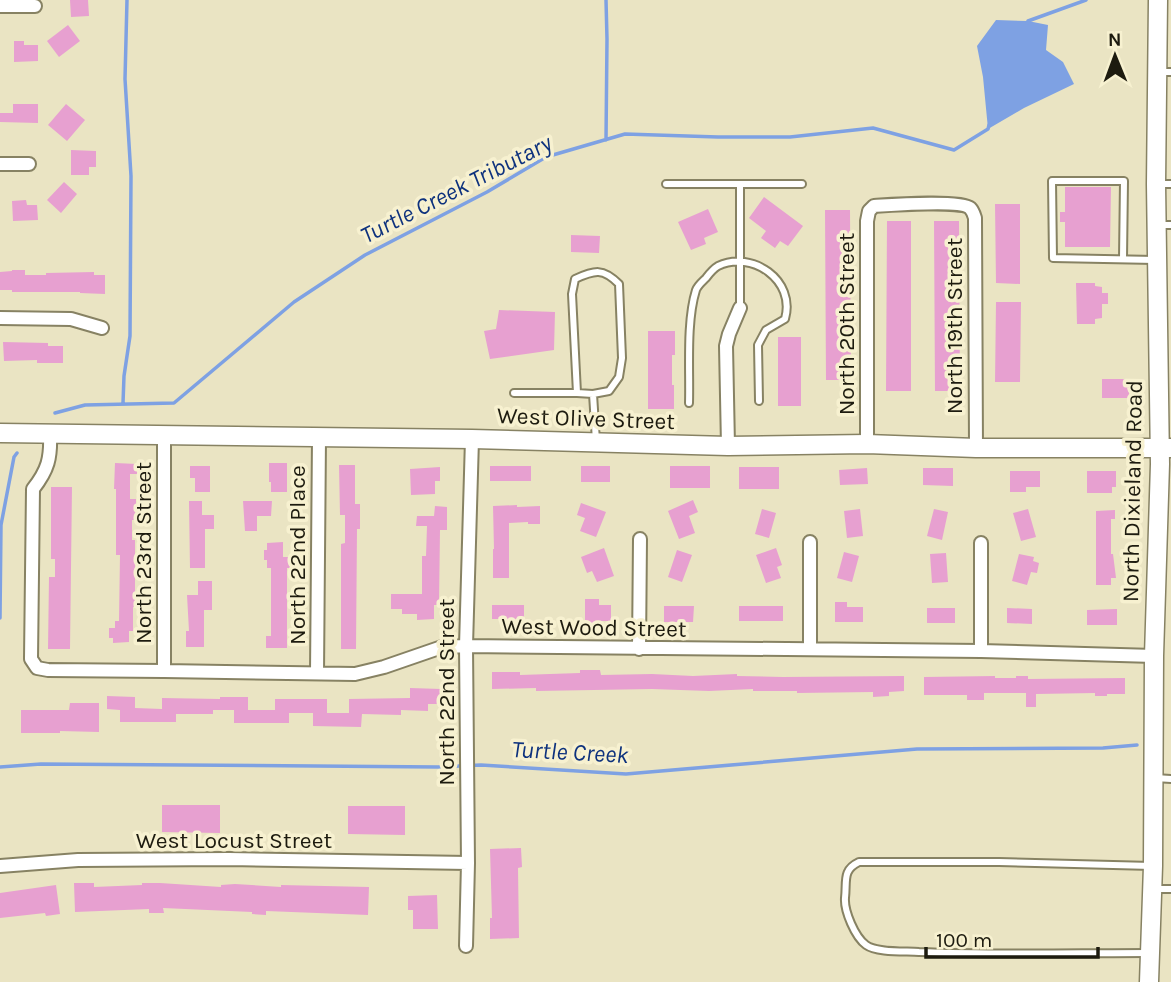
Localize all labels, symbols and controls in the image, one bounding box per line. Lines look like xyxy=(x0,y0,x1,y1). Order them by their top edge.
north arrow xyxy=(1080,21,1150,91)
text: N xyxy=(1108,29,1122,51)
water label: Turtle Creek Tributary xyxy=(356,128,557,249)
street label: North 20th Street xyxy=(833,232,860,415)
street label: North 19th Street xyxy=(941,237,968,414)
street label: North Dixieland Road xyxy=(1117,380,1148,602)
street label: West Olive Street xyxy=(497,402,676,435)
street label: North 23rd Street xyxy=(130,462,157,644)
street label: North 22nd Place xyxy=(284,465,311,645)
street label: North 22nd Street xyxy=(433,598,460,786)
street label: West Wood Street xyxy=(501,612,687,643)
water label: Turtle Creek xyxy=(511,735,630,769)
street label: West Locust Street xyxy=(136,827,332,854)
scale bar xyxy=(926,916,1098,960)
text: 100 m xyxy=(936,928,993,952)

